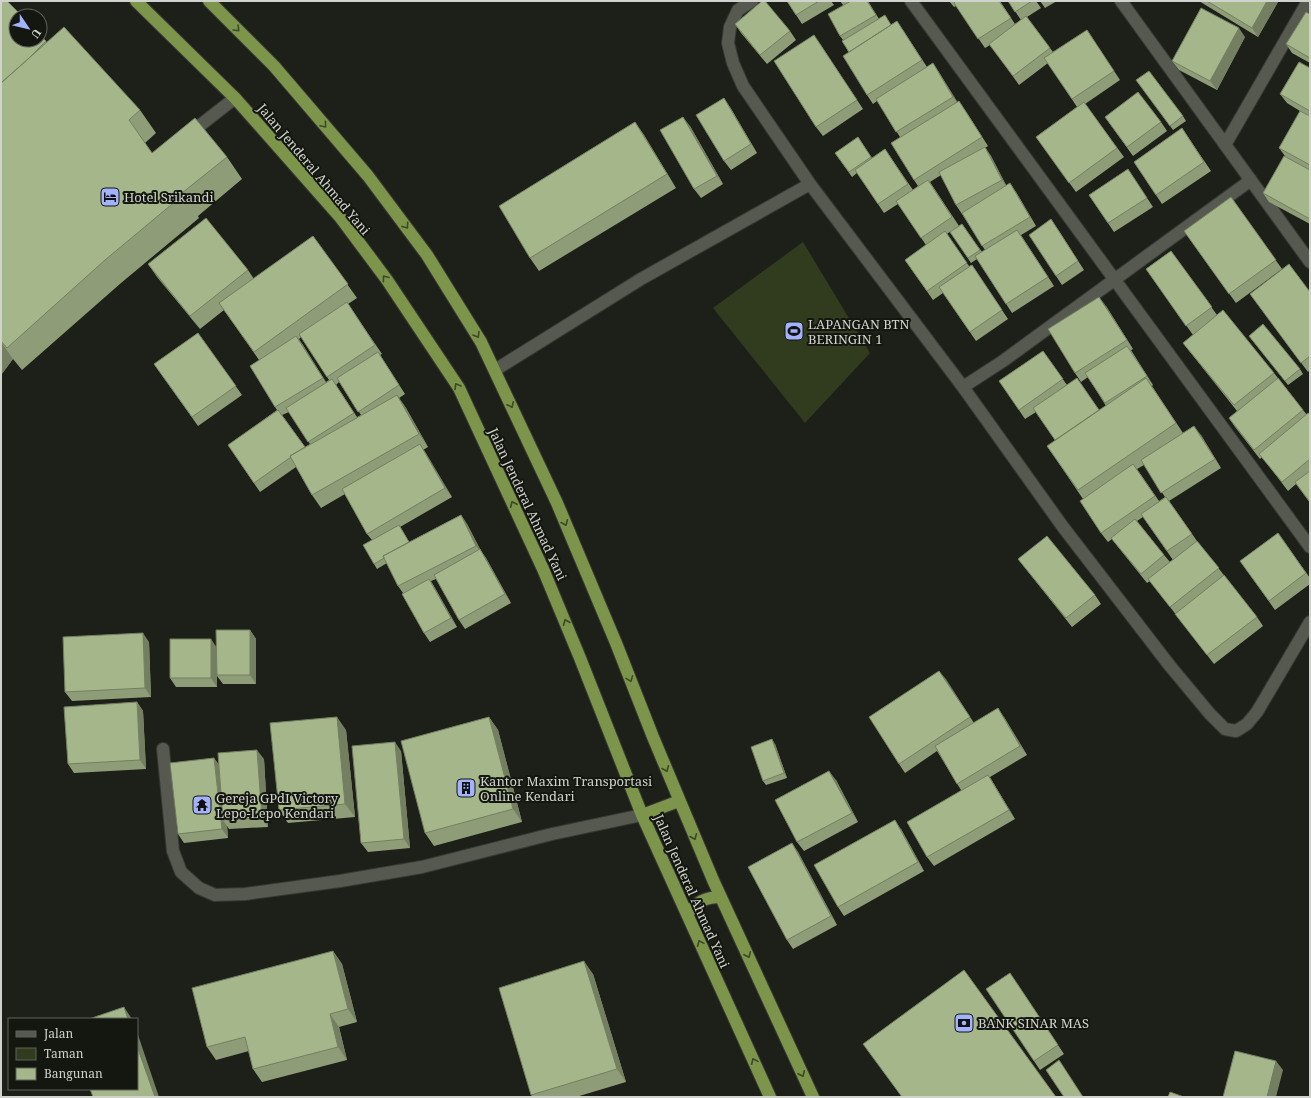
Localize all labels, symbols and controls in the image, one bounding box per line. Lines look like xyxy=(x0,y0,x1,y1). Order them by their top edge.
north arrow xyxy=(8,8,48,48)
one-way arrow xyxy=(232,24,240,32)
text: U xyxy=(28,26,45,42)
street label: Jalan Jenderal Ahmad Yani xyxy=(253,99,374,238)
one-way arrow xyxy=(320,120,327,128)
hotel icon: Hotel Srikandi xyxy=(99,186,121,208)
place label: Hotel Srikandi xyxy=(124,188,214,206)
one-way arrow xyxy=(401,222,409,229)
one-way arrow xyxy=(382,275,390,282)
place label: LAPANGAN BTN BERINGIN 1 xyxy=(808,315,910,348)
sports icon: LAPANGAN BTN BERINGIN 1 xyxy=(783,320,805,342)
one-way arrow xyxy=(472,331,480,338)
one-way arrow xyxy=(455,383,462,390)
one-way arrow xyxy=(506,401,514,408)
street label: Jalan Jenderal Ahmad Yani xyxy=(484,424,571,583)
one-way arrow xyxy=(510,500,518,508)
one-way arrow xyxy=(561,520,569,527)
one-way arrow xyxy=(562,619,570,626)
one-way arrow xyxy=(626,676,634,683)
one-way arrow xyxy=(661,765,669,773)
place label: Kantor Maxim Transportasi Online Kendari xyxy=(480,772,652,805)
building icon: Kantor Maxim Transportasi Online Kendari xyxy=(455,777,477,799)
place label: Gereja GPdI Victory Lepo-Lepo Kendari xyxy=(216,789,339,822)
temple icon: Gereja GPdI Victory Lepo-Lepo Kendari xyxy=(191,794,213,816)
street label: Jalan Jenderal Ahmad Yani xyxy=(650,811,734,971)
one-way arrow xyxy=(690,833,698,840)
one-way arrow xyxy=(697,940,705,947)
one-way arrow xyxy=(743,951,751,959)
bank icon: BANK SINAR MAS xyxy=(953,1012,975,1034)
place label: BANK SINAR MAS xyxy=(978,1014,1089,1032)
legend xyxy=(8,1018,138,1090)
text: Jalan xyxy=(43,1025,74,1042)
text: Taman xyxy=(44,1045,84,1062)
one-way arrow xyxy=(751,1058,759,1066)
text: Bangunan xyxy=(44,1065,103,1082)
one-way arrow xyxy=(797,1069,805,1077)

